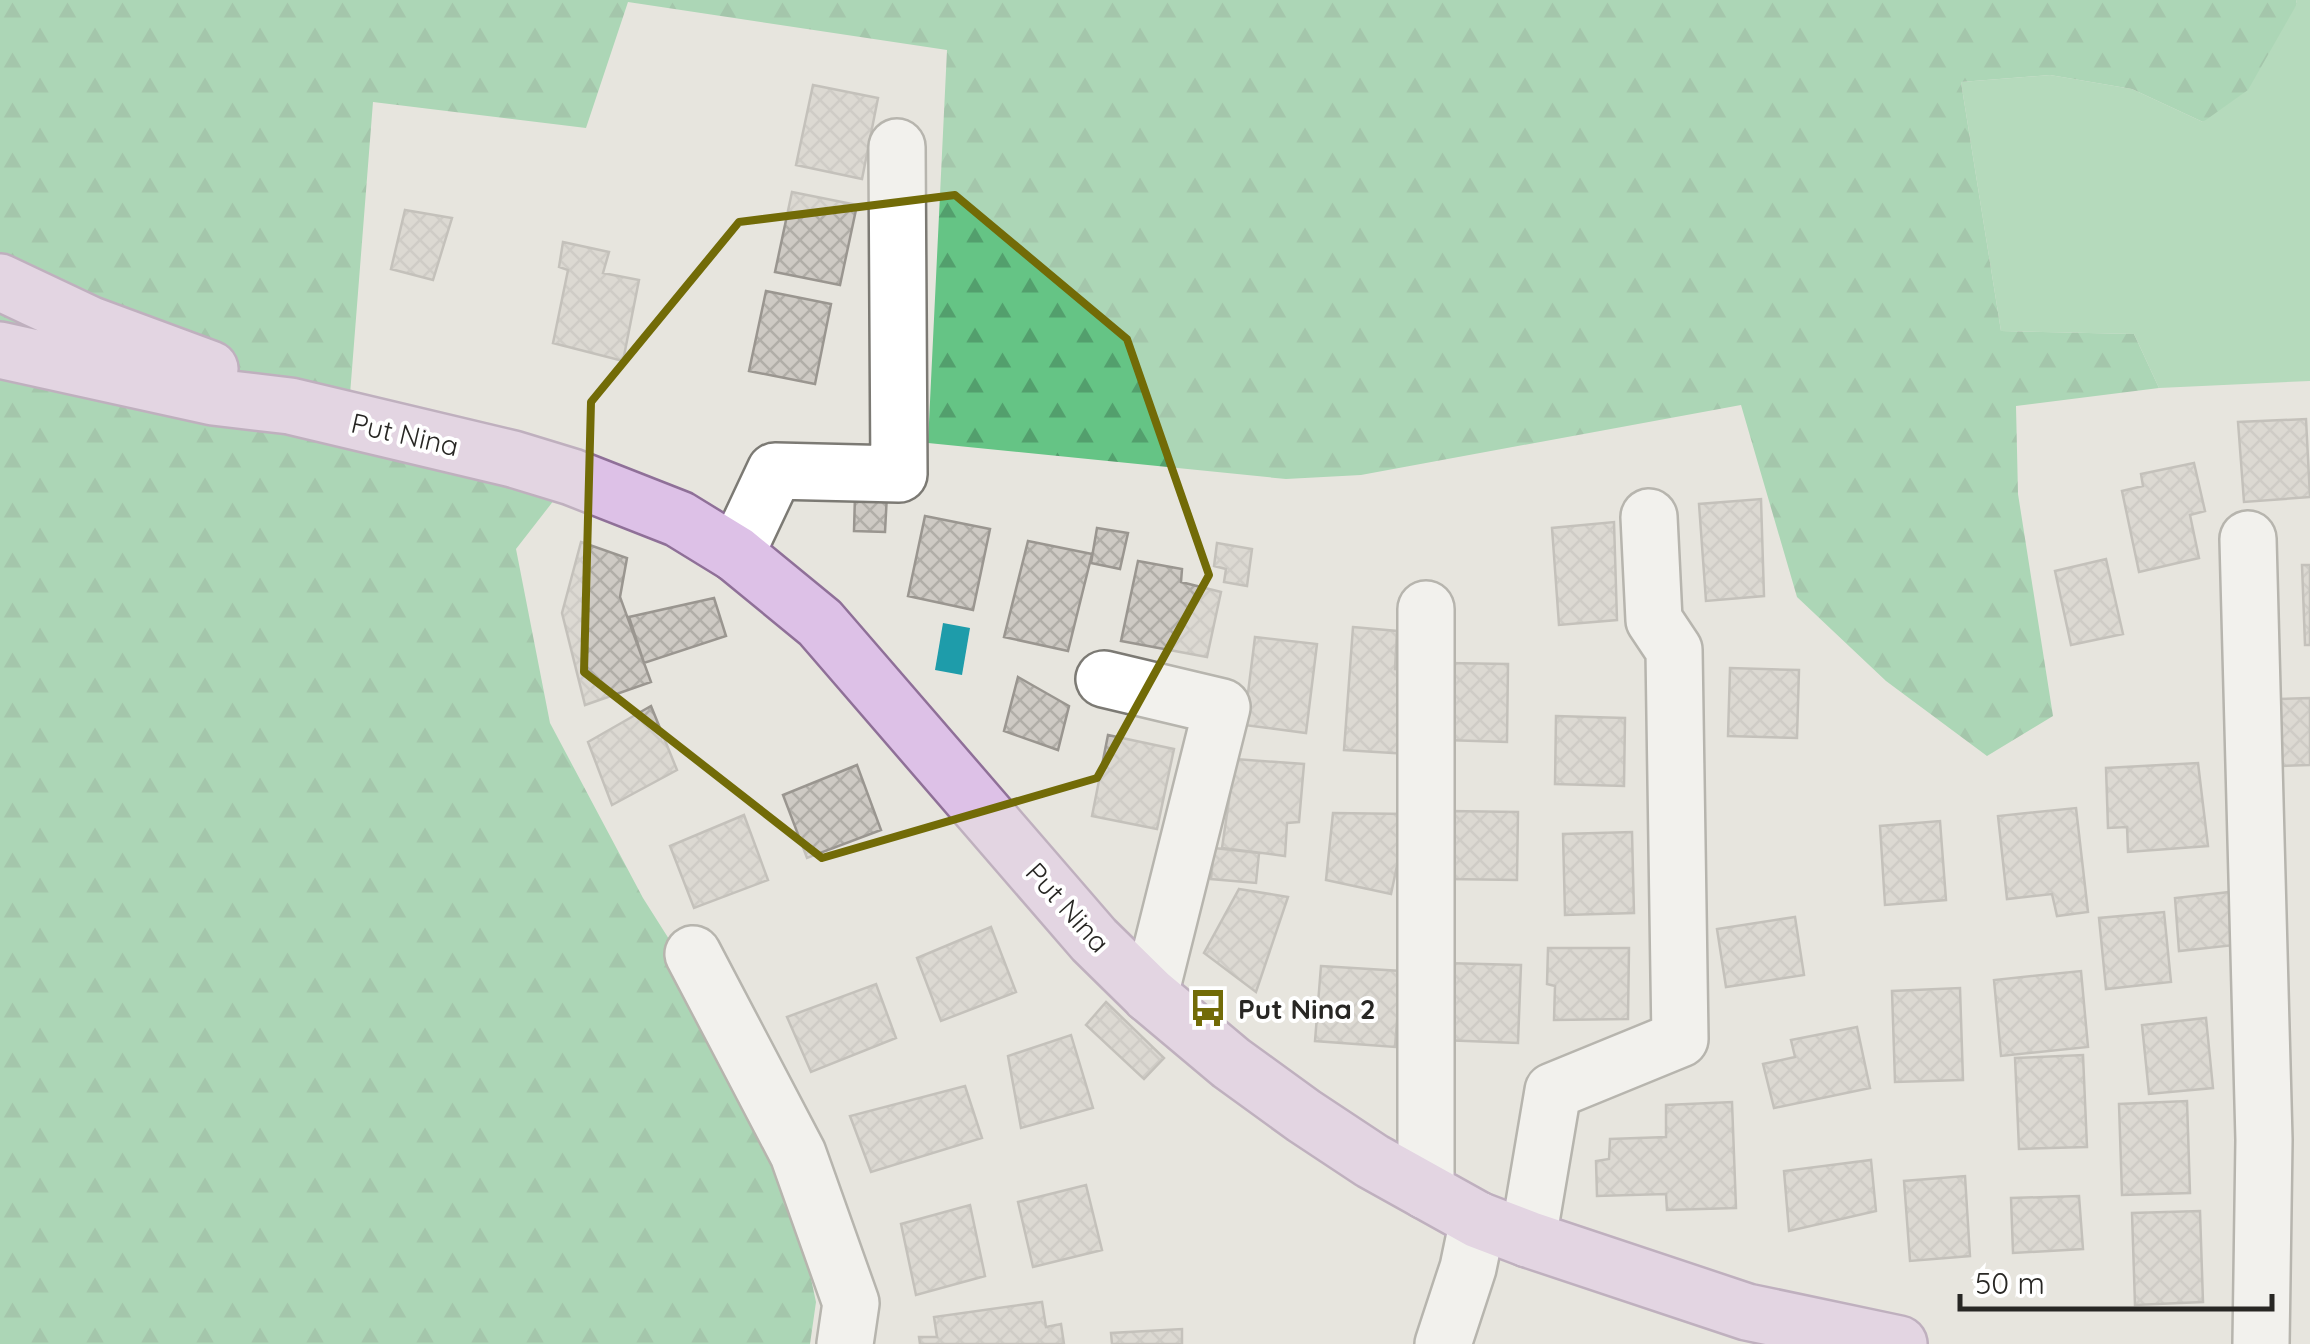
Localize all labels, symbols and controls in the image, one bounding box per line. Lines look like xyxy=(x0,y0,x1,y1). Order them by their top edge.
street label: Put Nina xyxy=(348,405,462,463)
street label: Put Nina xyxy=(1018,855,1118,959)
bus stop icon: Put Nina 2 xyxy=(1187,987,1229,1029)
place label: Put Nina 2 xyxy=(1238,991,1376,1026)
scale bar xyxy=(1960,1249,2272,1311)
text: 50 m xyxy=(1975,1264,2045,1302)

